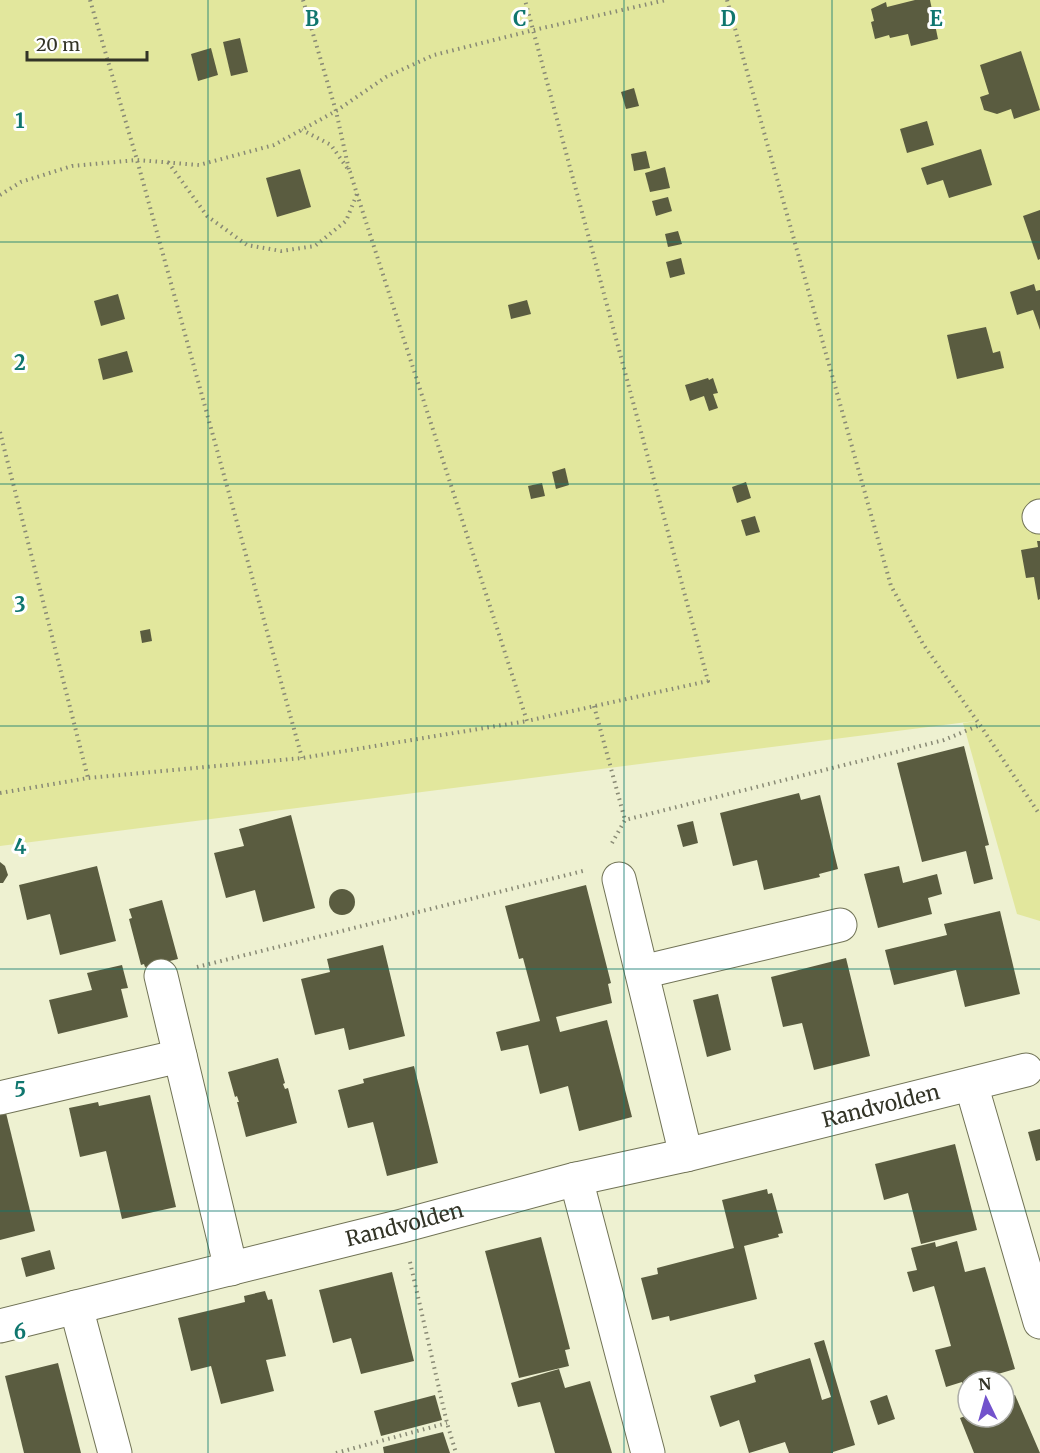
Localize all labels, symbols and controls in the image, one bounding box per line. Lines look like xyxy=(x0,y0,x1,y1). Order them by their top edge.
text: B xyxy=(305,6,319,31)
text: C xyxy=(513,6,527,31)
text: D xyxy=(720,6,736,31)
text: E xyxy=(929,6,943,31)
scale bar xyxy=(27,24,147,62)
text: 20 m xyxy=(36,33,80,56)
text: 1 xyxy=(15,108,25,133)
text: 2 xyxy=(14,350,26,375)
text: 3 xyxy=(14,592,26,617)
text: 4 xyxy=(14,834,27,859)
text: 5 xyxy=(14,1077,26,1102)
street label: Randvolden xyxy=(819,1078,943,1133)
street label: Randvolden xyxy=(343,1196,466,1252)
text: 6 xyxy=(14,1319,26,1344)
north arrow xyxy=(956,1369,1016,1429)
text: N xyxy=(978,1374,992,1395)

